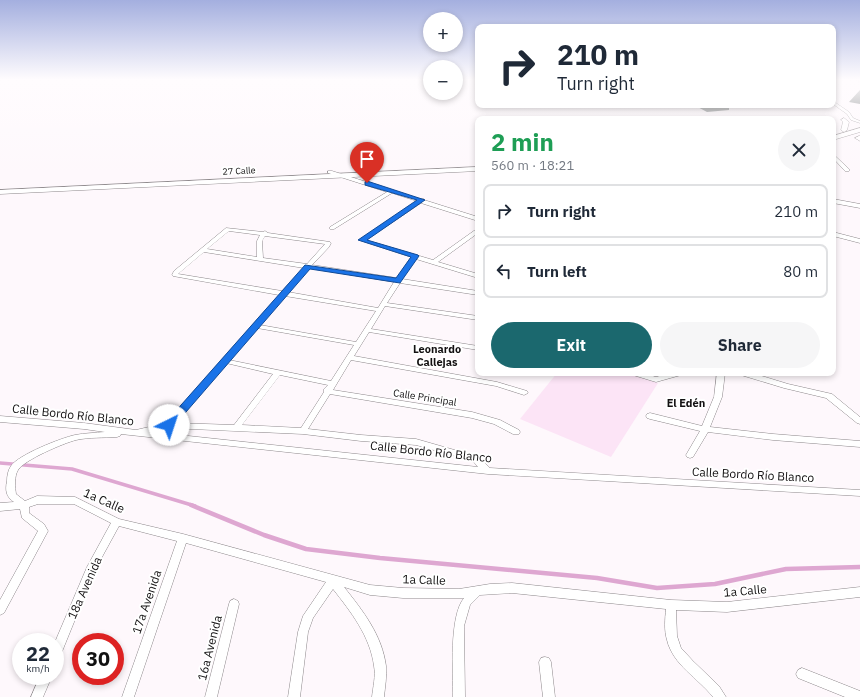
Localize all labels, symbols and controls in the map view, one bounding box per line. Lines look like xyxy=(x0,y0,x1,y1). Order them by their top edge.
map controls xyxy=(423,12,463,100)
button: + xyxy=(423,12,463,52)
text: 210 m xyxy=(557,36,639,73)
icon: right xyxy=(491,40,543,92)
button: − xyxy=(423,60,463,100)
text: Turn right xyxy=(557,72,635,95)
text: 2 min xyxy=(491,126,554,158)
button: close xyxy=(778,129,820,171)
pin xyxy=(350,142,384,183)
icon: arrive xyxy=(356,148,378,170)
text: 560 m · 18:21 xyxy=(491,157,574,174)
street label: 27 Calle xyxy=(222,164,256,177)
icon: right xyxy=(493,200,515,222)
text: Turn right xyxy=(527,202,596,221)
text: 210 m xyxy=(774,202,818,221)
icon: left xyxy=(493,260,515,282)
text: Turn left xyxy=(527,262,587,281)
text: 80 m xyxy=(783,262,818,281)
button: Exit xyxy=(491,322,652,368)
button: Share xyxy=(660,322,820,368)
district label: Leonardo Callejas xyxy=(413,342,461,369)
street label: Calle Principal xyxy=(392,386,458,409)
district label: El Edén xyxy=(667,396,705,410)
street label: Calle Bordo Río Blanco xyxy=(11,401,135,428)
position arrow xyxy=(148,404,190,446)
street label: Calle Bordo Río Blanco xyxy=(369,438,493,465)
street label: Calle Bordo Río Blanco xyxy=(692,464,815,485)
street label: 1a Calle xyxy=(81,485,127,516)
street label: 18a Avenida xyxy=(64,554,105,621)
street label: 17a Avenida xyxy=(129,567,165,636)
street label: 1a Calle xyxy=(402,571,446,588)
street label: 1a Calle xyxy=(723,581,768,600)
street label: 16a Avenida xyxy=(194,613,225,682)
speed limit sign: 30 xyxy=(72,633,124,685)
text: 22 xyxy=(26,640,50,667)
text: km/h xyxy=(26,662,50,675)

